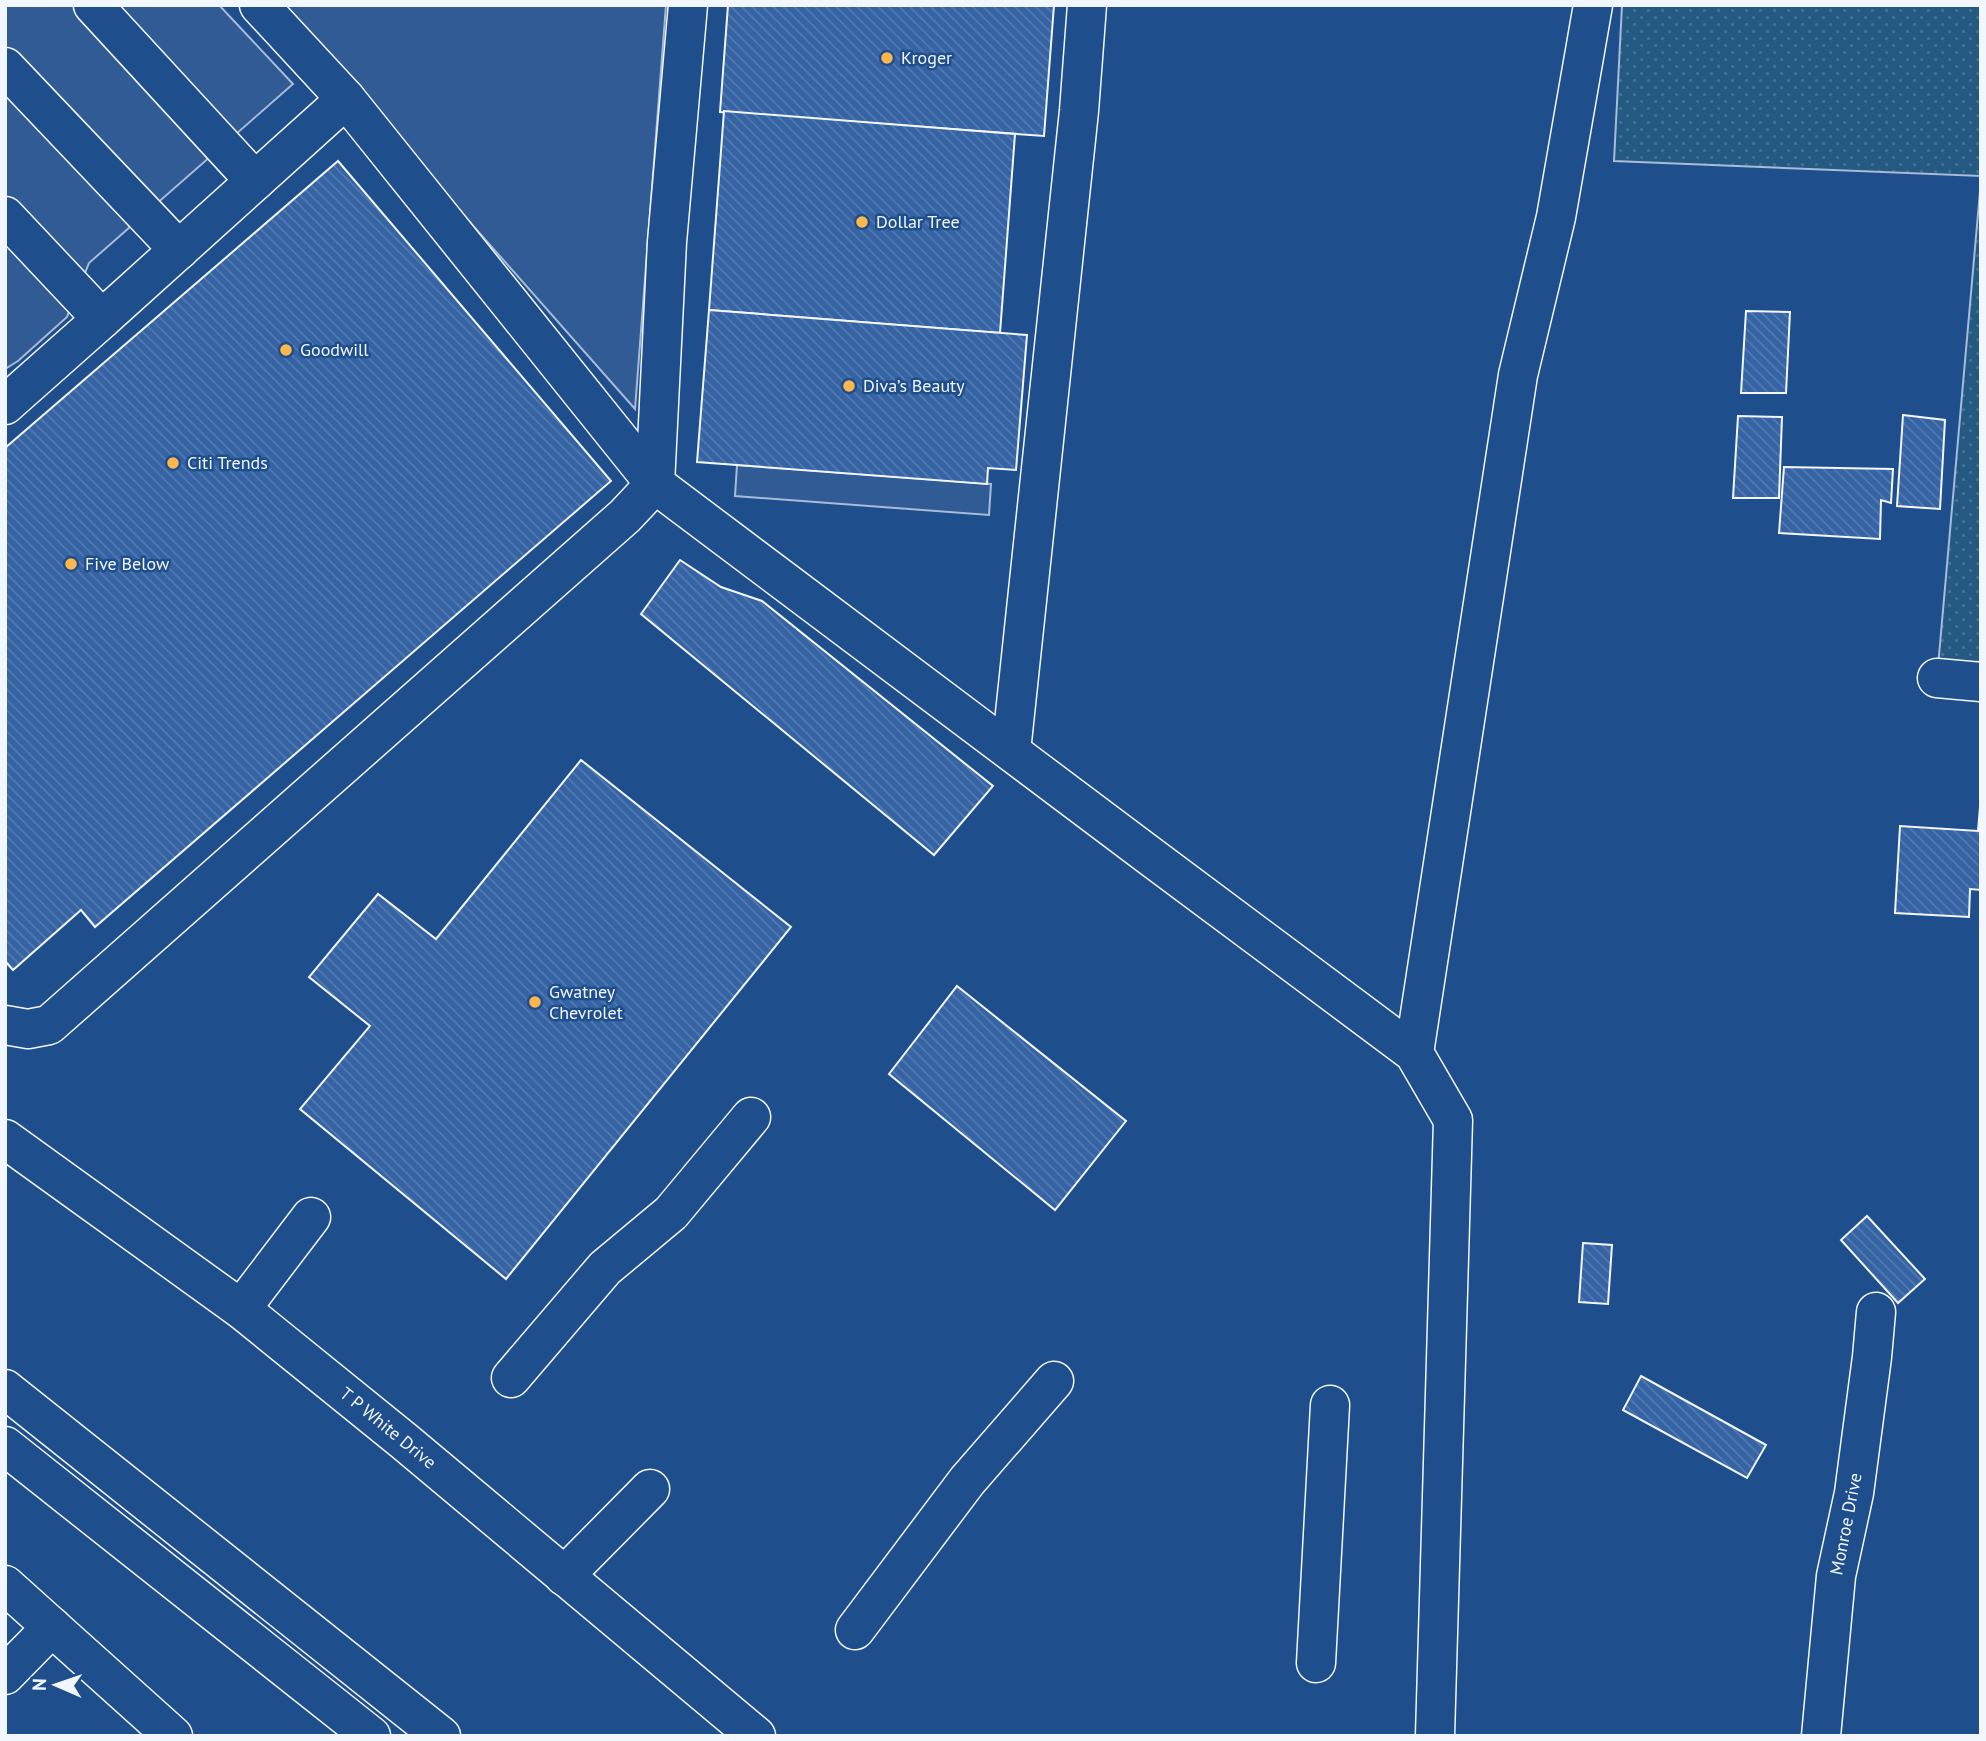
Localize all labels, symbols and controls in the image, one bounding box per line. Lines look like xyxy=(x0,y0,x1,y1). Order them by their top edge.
place label: Kroger xyxy=(901,46,952,69)
marker: Kroger xyxy=(879,50,895,66)
place label: Dollar Tree xyxy=(876,210,960,233)
marker: Dollar Tree xyxy=(854,214,870,230)
place label: Goodwill xyxy=(300,338,369,361)
marker: Goodwill xyxy=(278,342,294,358)
place label: Diva’s Beauty xyxy=(863,374,965,397)
marker: Diva’s Beauty xyxy=(841,378,857,394)
place label: Citi Trends xyxy=(187,451,268,474)
marker: Citi Trends xyxy=(165,455,181,471)
place label: Five Below xyxy=(85,552,170,575)
marker: Five Below xyxy=(63,556,79,572)
place label: Gwatney Chevrolet xyxy=(549,980,623,1024)
marker: Gwatney Chevrolet xyxy=(527,994,543,1010)
street label: T P White Drive xyxy=(335,1382,441,1474)
street label: Monroe Drive xyxy=(1824,1471,1867,1577)
north arrow xyxy=(21,1650,91,1720)
text: N xyxy=(27,1678,51,1691)

